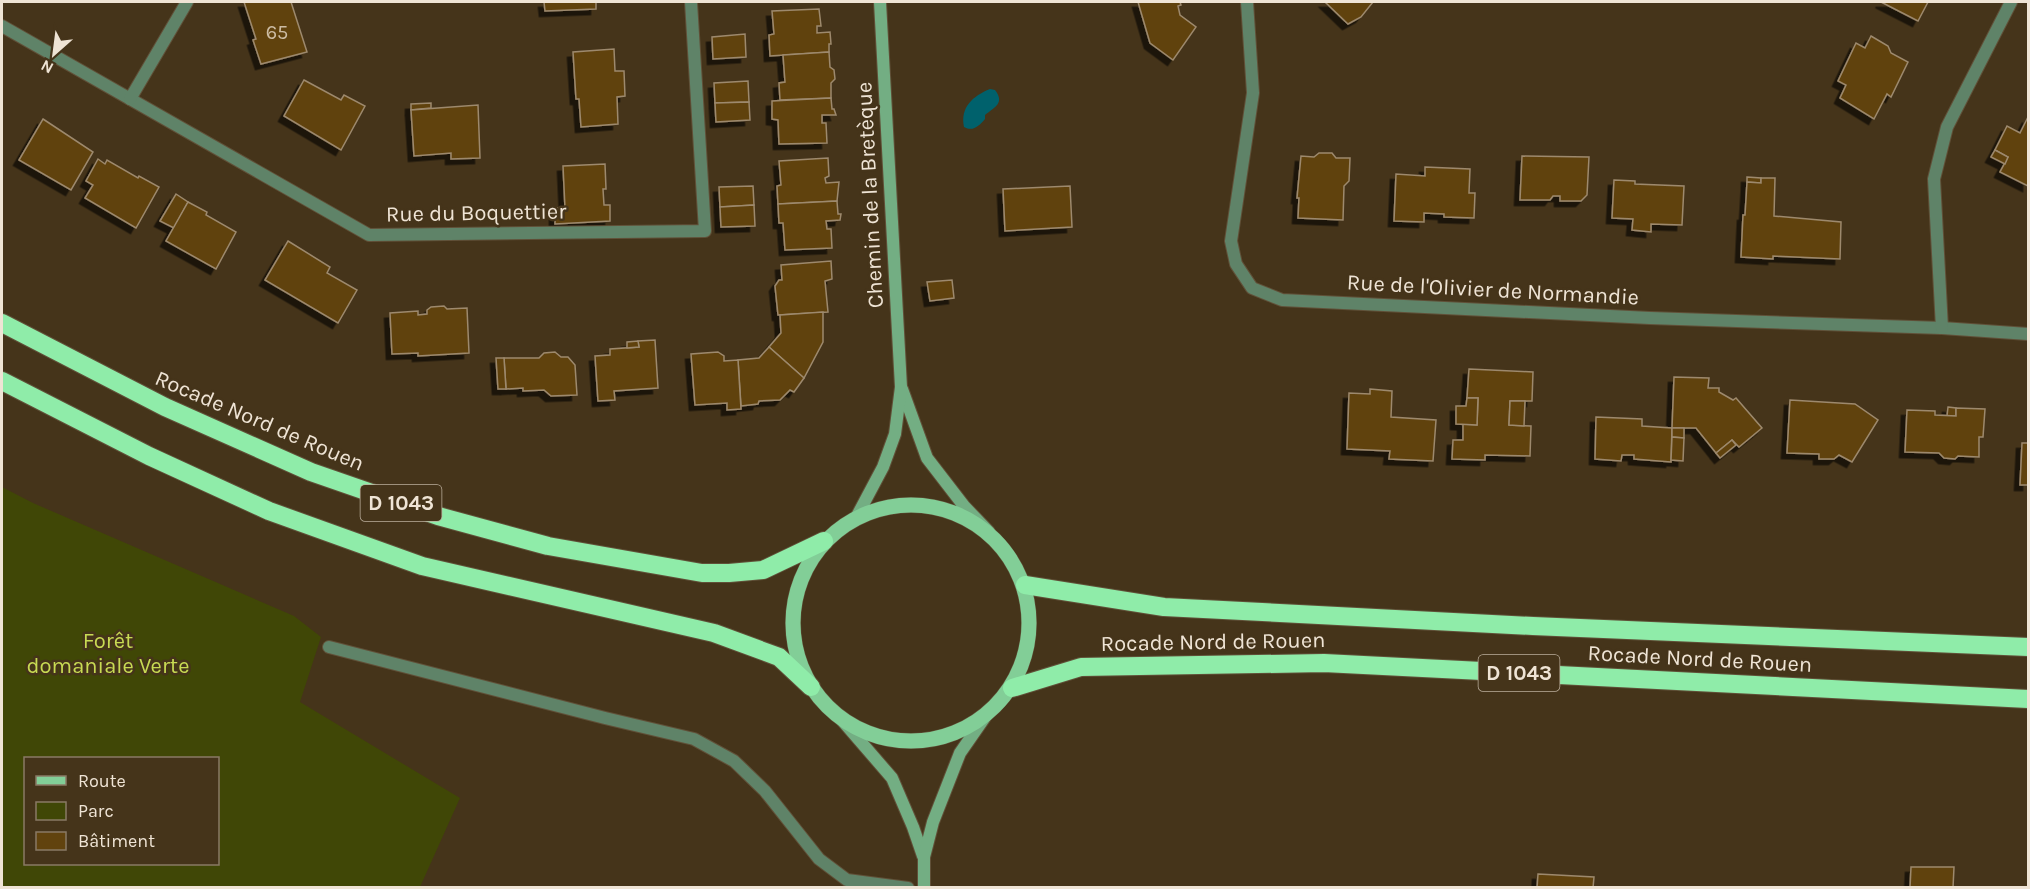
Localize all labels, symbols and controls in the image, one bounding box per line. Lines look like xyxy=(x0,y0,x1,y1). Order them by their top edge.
house number: 65 xyxy=(266,21,288,44)
north arrow xyxy=(24,24,84,84)
text: N xyxy=(38,56,57,78)
street label: Chemin de la Bretèque xyxy=(851,81,889,309)
street label: Rue du Boquettier xyxy=(386,198,566,228)
street label: Rue de l'Olivier de Normandie xyxy=(1346,269,1640,311)
street label: Rocade Nord de Rouen xyxy=(151,365,368,477)
road number: D 1043 xyxy=(360,485,442,521)
street label: Rocade Nord de Rouen xyxy=(1100,627,1326,657)
park label: Forêt domaniale Verte xyxy=(27,628,189,679)
street label: Rocade Nord de Rouen xyxy=(1587,640,1813,678)
road number: D 1043 xyxy=(1478,655,1559,691)
legend xyxy=(24,757,219,865)
text: Route xyxy=(78,770,126,792)
text: Parc xyxy=(78,800,114,822)
text: Bâtiment xyxy=(78,830,155,852)

